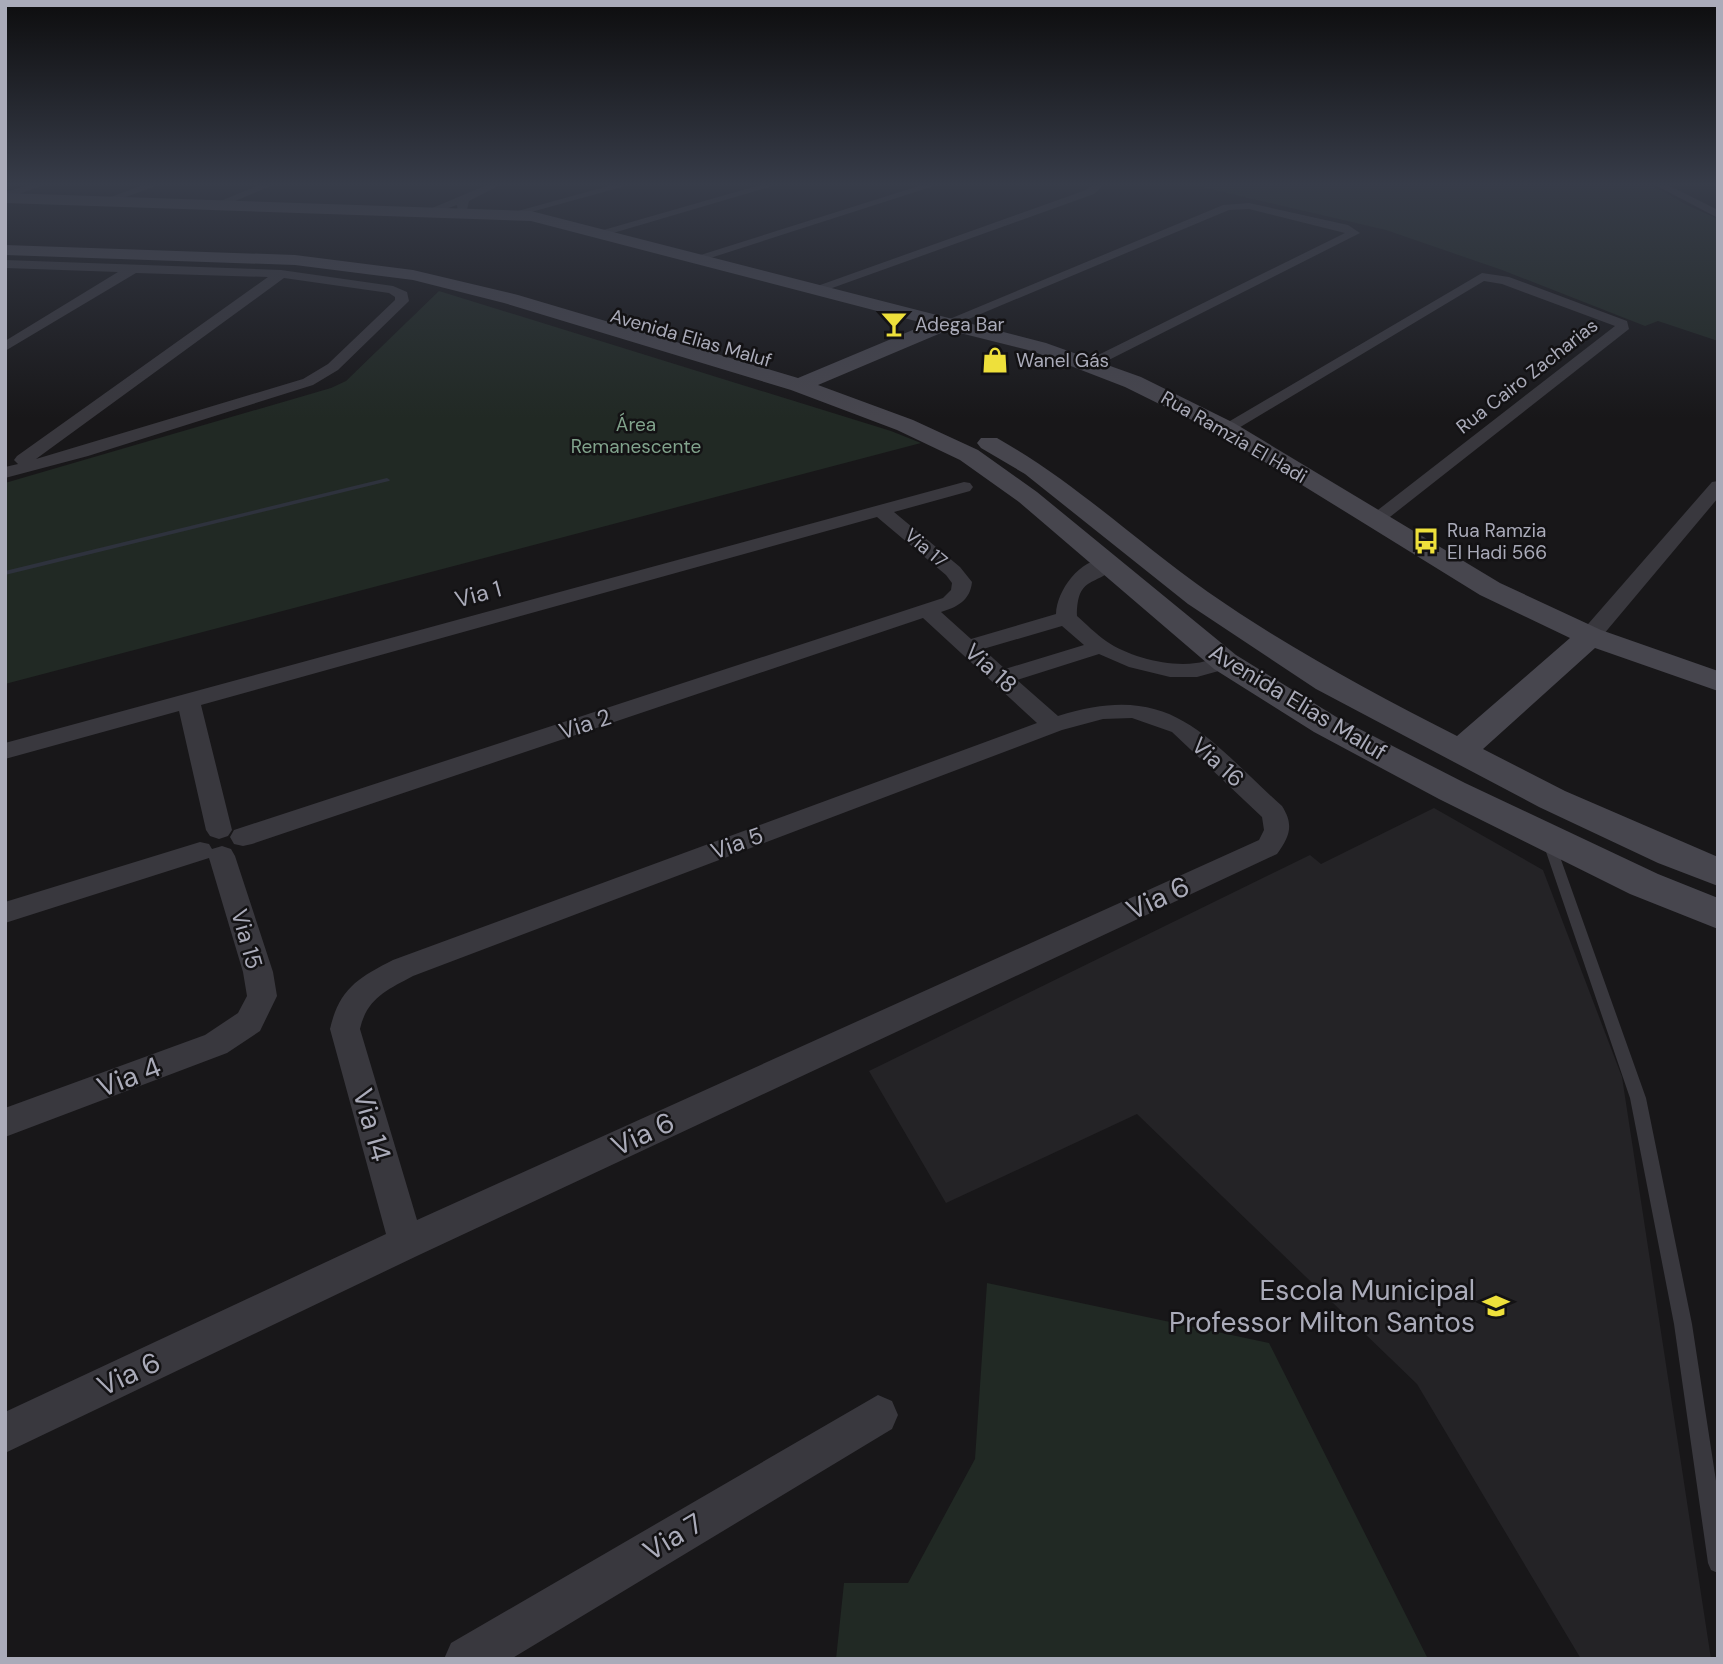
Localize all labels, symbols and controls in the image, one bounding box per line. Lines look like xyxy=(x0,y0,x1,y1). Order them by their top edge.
street label: Avenida Elias Maluf xyxy=(607,303,775,373)
bar icon: Adega Bar xyxy=(879,309,909,339)
place label: Adega Bar xyxy=(915,312,1005,337)
street label: Rua Cairo Zacharias xyxy=(1451,313,1603,439)
shop icon: Wanel Gás xyxy=(980,345,1010,375)
place label: Wanel Gás xyxy=(1016,348,1109,373)
street label: Rua Ramzia El Hadi xyxy=(1157,385,1311,489)
park label: Área Remanescente xyxy=(571,412,701,459)
place label: Rua Ramzia El Hadi 566 xyxy=(1447,518,1547,565)
street label: Via 17 xyxy=(899,523,953,573)
bus stop icon: Rua Ramzia El Hadi 566 xyxy=(1411,526,1441,556)
street label: Via 1 xyxy=(452,573,504,615)
street label: Via 18 xyxy=(958,637,1024,699)
street label: Avenida Elias Maluf xyxy=(1204,637,1393,767)
street label: Via 2 xyxy=(555,702,615,746)
street label: Via 16 xyxy=(1185,730,1251,794)
street label: Via 5 xyxy=(707,820,767,866)
street label: Via 6 xyxy=(1120,867,1196,929)
street label: Via 15 xyxy=(224,906,270,972)
street label: Via 4 xyxy=(92,1048,166,1106)
street label: Via 14 xyxy=(344,1084,400,1166)
street label: Via 6 xyxy=(605,1103,681,1165)
place label: Escola Municipal Professor Milton Santos xyxy=(1169,1272,1475,1341)
school or university icon: Escola Municipal Professor Milton Santos xyxy=(1481,1291,1511,1321)
street label: Via 6 xyxy=(91,1343,167,1405)
street label: Via 7 xyxy=(636,1505,710,1569)

